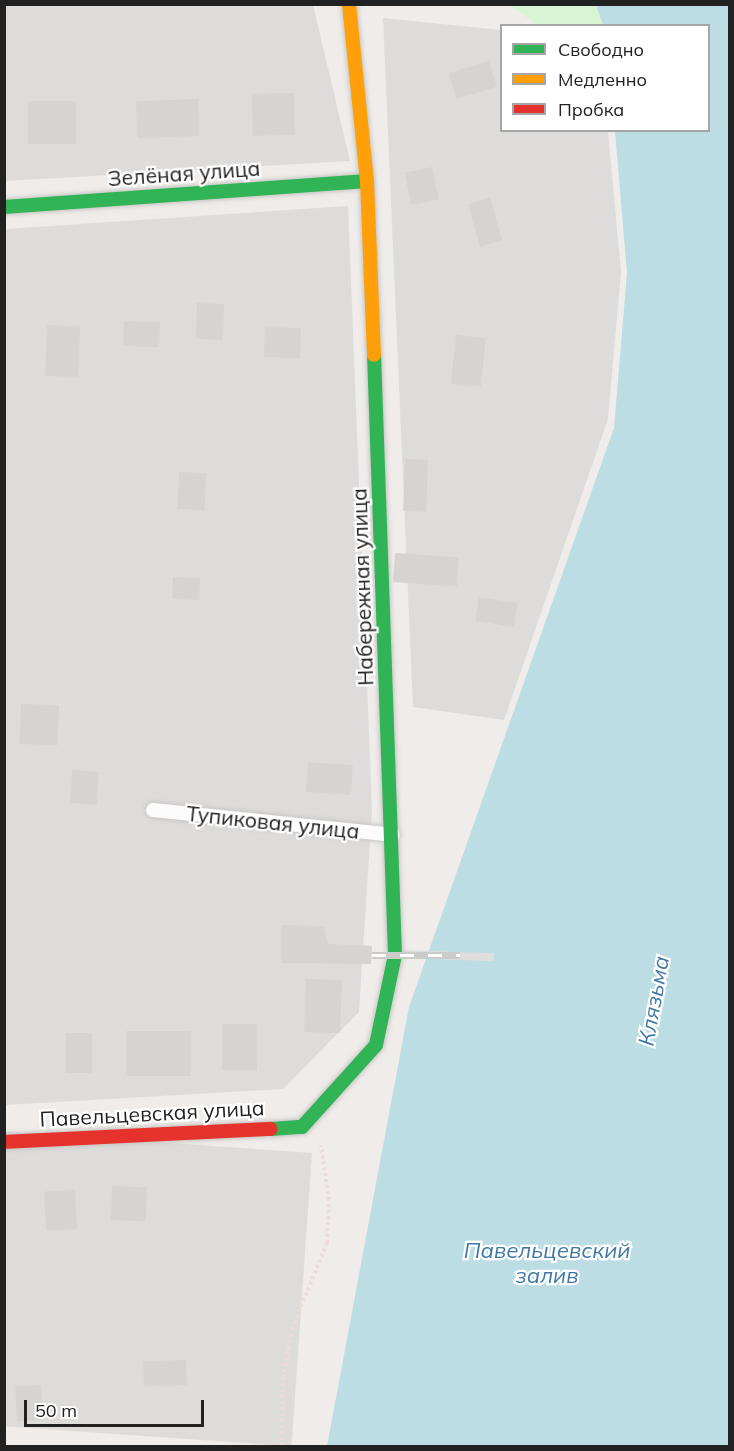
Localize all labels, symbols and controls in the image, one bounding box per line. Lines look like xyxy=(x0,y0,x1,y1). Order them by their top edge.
legend xyxy=(500,24,710,132)
text: Свободно xyxy=(558,38,644,61)
text: Медленно xyxy=(558,68,647,91)
text: Пробка xyxy=(558,98,624,121)
street label: Зелёная улица xyxy=(107,155,261,191)
street label: Набережная улица xyxy=(346,488,378,686)
street label: Тупиковая улица xyxy=(185,800,361,844)
water label: Клязьма xyxy=(633,954,675,1048)
street label: Павельцевская улица xyxy=(39,1095,265,1131)
water label: Павельцевский залив xyxy=(464,1237,630,1288)
scale bar xyxy=(27,1388,207,1426)
text: 50 m xyxy=(35,1399,77,1422)

